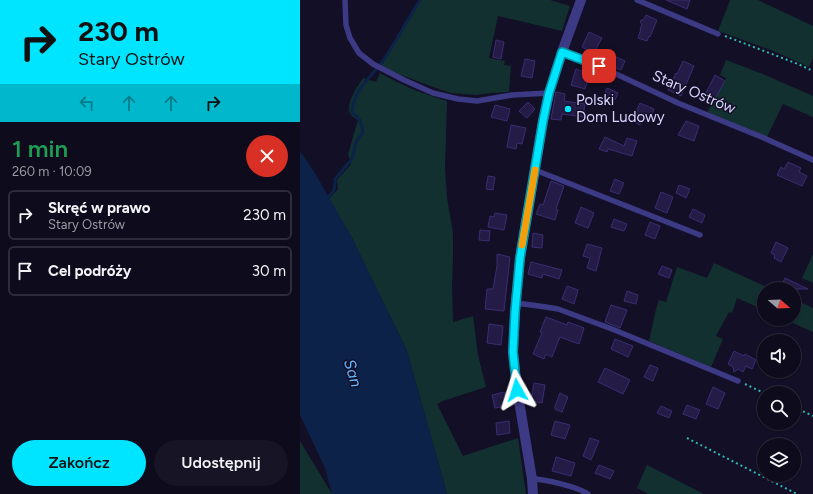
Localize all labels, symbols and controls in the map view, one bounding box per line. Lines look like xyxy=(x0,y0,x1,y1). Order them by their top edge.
text: 230 m xyxy=(78,14,159,48)
icon: right xyxy=(12,16,64,68)
text: Stary Ostrów xyxy=(78,48,185,70)
pin xyxy=(582,49,616,83)
icon: arrive xyxy=(588,55,610,77)
street label: Stary Ostrów xyxy=(650,66,739,118)
place label: Polski Dom Ludowy xyxy=(576,91,665,126)
icon: left xyxy=(76,92,98,114)
icon: ahead xyxy=(118,92,140,114)
icon: ahead xyxy=(160,92,182,114)
icon: right xyxy=(202,92,224,114)
marker: Polski Dom Ludowy xyxy=(563,104,573,114)
text: 1 min xyxy=(12,134,68,163)
button: close xyxy=(246,135,288,177)
text: 260 m · 10:09 xyxy=(12,164,92,179)
text: Skręć w prawo xyxy=(48,199,151,217)
icon: right xyxy=(14,204,36,226)
text: 230 m xyxy=(243,206,286,224)
text: Stary Ostrów xyxy=(48,217,125,232)
icon: arrive xyxy=(14,260,36,282)
text: Cel podróży xyxy=(48,262,131,280)
text: 30 m xyxy=(252,262,286,280)
north arrow xyxy=(757,282,801,326)
map controls xyxy=(757,282,801,482)
button: sound xyxy=(757,334,801,378)
water label: San xyxy=(340,357,366,389)
position arrow xyxy=(496,369,538,411)
button: search xyxy=(757,386,801,430)
button: layers xyxy=(757,438,801,482)
button: Zakończ xyxy=(12,440,146,486)
button: Udostępnij xyxy=(154,440,288,486)

